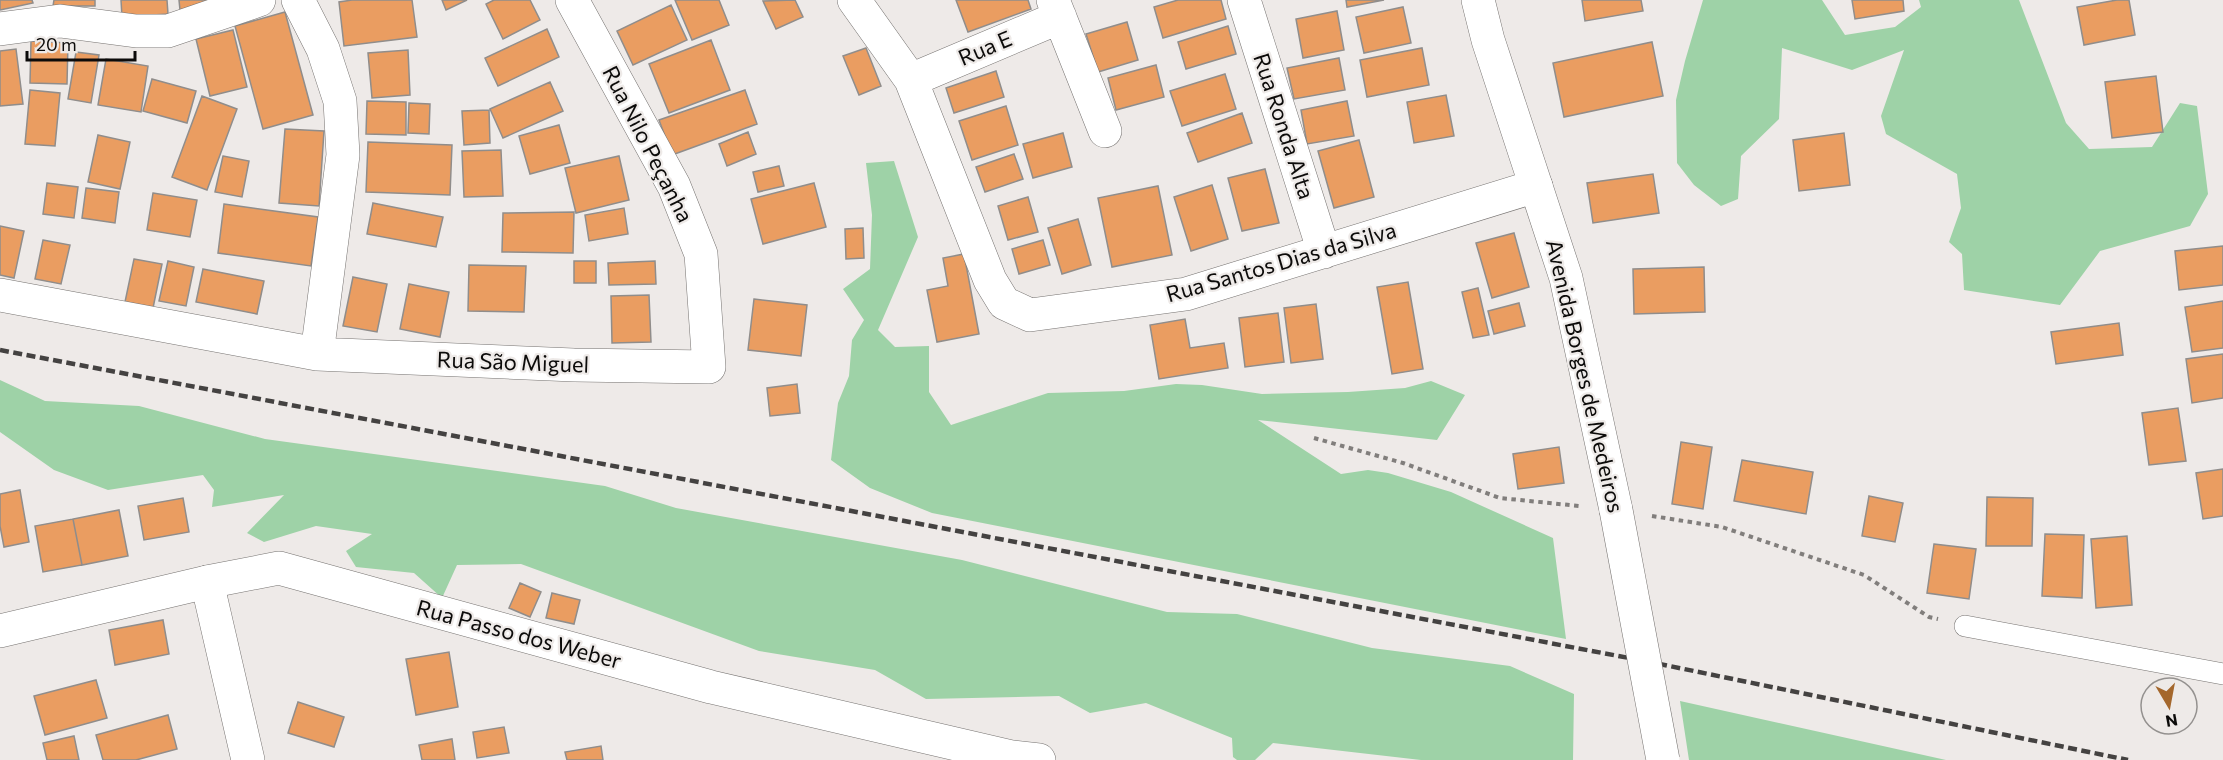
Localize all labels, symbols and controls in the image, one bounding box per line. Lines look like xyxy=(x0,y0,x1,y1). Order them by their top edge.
scale bar xyxy=(27,24,135,62)
street label: Rua E xyxy=(954,24,1016,71)
text: 20 m xyxy=(36,33,77,55)
street label: Rua Ronda Alta xyxy=(1248,49,1321,202)
street label: Rua Nilo Peçanha xyxy=(597,61,700,227)
street label: Rua Santos Dias da Silva xyxy=(1163,216,1399,307)
street label: Avenida Borges de Medeiros xyxy=(1541,237,1630,515)
street label: Rua São Miguel xyxy=(436,345,590,378)
street label: Rua Passo dos Weber xyxy=(414,593,625,674)
north arrow xyxy=(2139,676,2199,736)
text: N xyxy=(2164,711,2179,732)

